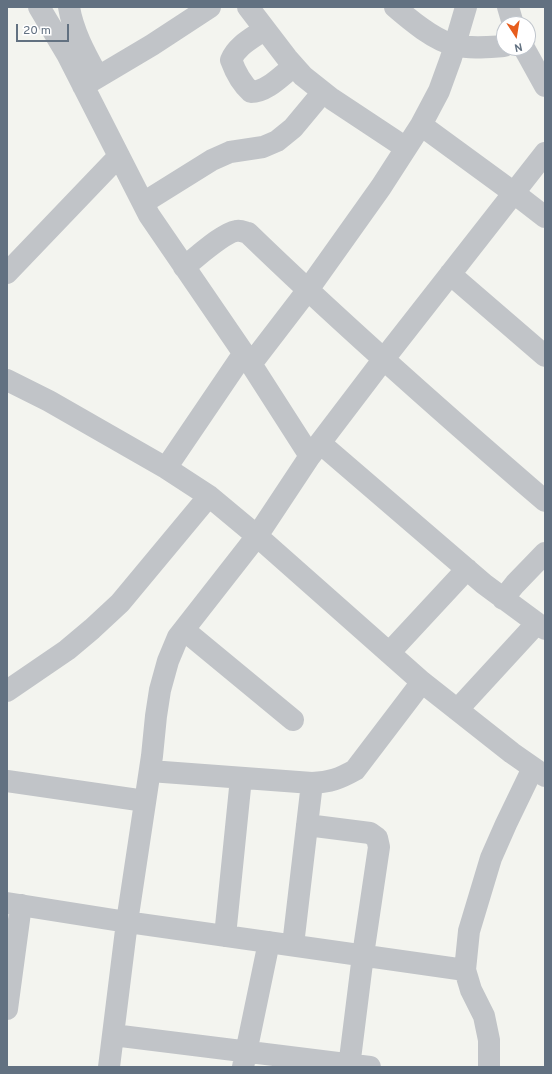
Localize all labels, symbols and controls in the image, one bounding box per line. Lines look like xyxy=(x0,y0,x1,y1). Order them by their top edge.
scale bar xyxy=(18,16,71,42)
north arrow xyxy=(496,16,536,56)
text: 20 m xyxy=(23,23,51,39)
text: N xyxy=(513,39,524,54)

